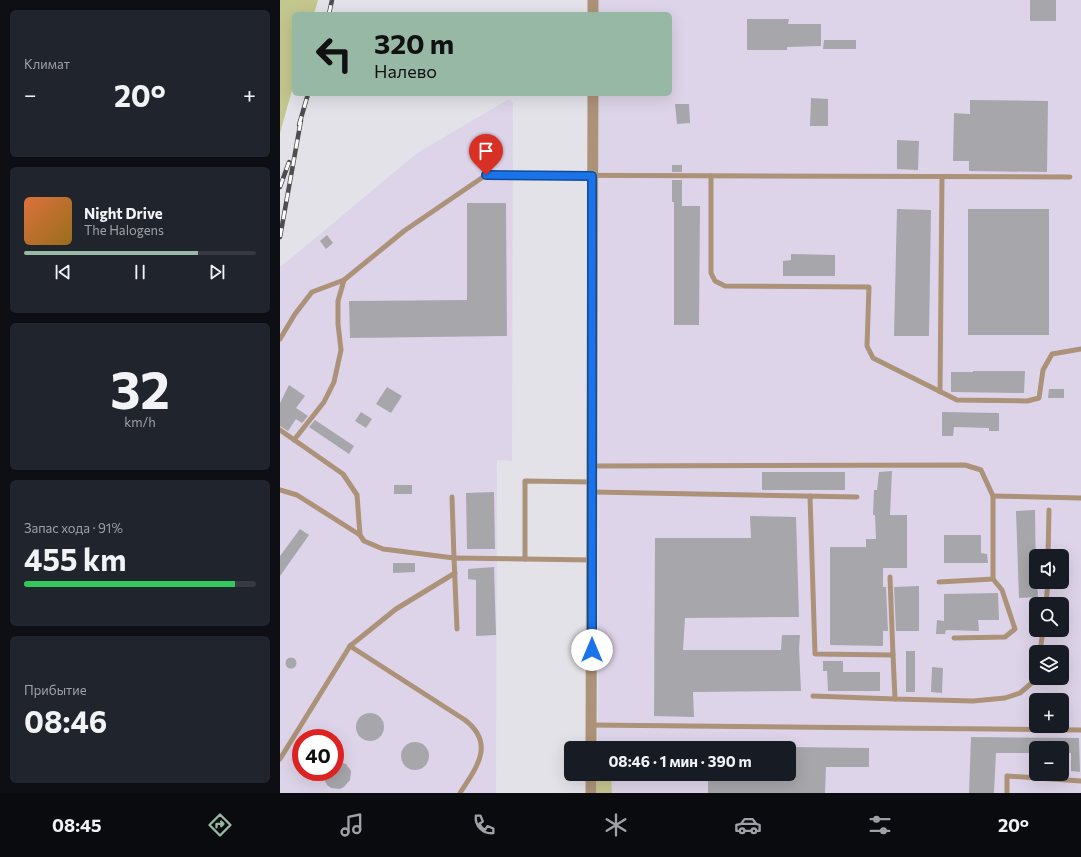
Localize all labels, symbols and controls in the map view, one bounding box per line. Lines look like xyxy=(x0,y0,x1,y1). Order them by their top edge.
text: 320 m xyxy=(374,26,454,60)
icon: left xyxy=(308,28,360,80)
text: Климат xyxy=(24,56,70,72)
text: Налево xyxy=(374,60,437,82)
text: 20° xyxy=(114,76,166,113)
text: − xyxy=(24,81,37,108)
text: + xyxy=(243,81,256,108)
pin xyxy=(469,134,503,175)
icon: arrive xyxy=(475,140,497,162)
text: Night Drive xyxy=(84,204,163,222)
text: The Halogens xyxy=(84,222,164,238)
icon: previous xyxy=(52,261,74,283)
icon: pause xyxy=(129,261,151,283)
icon: next xyxy=(206,261,228,283)
text: 32 xyxy=(110,356,170,420)
text: km/h xyxy=(124,414,156,430)
text: Запас хода · 91% xyxy=(24,520,123,536)
text: 455 km xyxy=(24,540,127,577)
map controls xyxy=(1029,549,1069,781)
button: sound xyxy=(1029,549,1069,589)
button: search xyxy=(1029,597,1069,637)
position arrow xyxy=(571,629,613,671)
button: layers xyxy=(1029,645,1069,685)
text: Прибытие xyxy=(24,682,87,698)
button: + xyxy=(1029,693,1069,733)
text: 08:46 xyxy=(24,702,107,739)
speed limit sign: 40 xyxy=(292,729,344,781)
button: − xyxy=(1029,741,1069,781)
text: 08:46 · 1 мин · 390 m xyxy=(608,752,752,770)
icon: directions xyxy=(206,811,234,839)
icon: music xyxy=(338,811,366,839)
icon: phone xyxy=(470,811,498,839)
icon: climate xyxy=(602,811,630,839)
icon: car xyxy=(734,811,762,839)
icon: filters xyxy=(866,811,894,839)
text: 08:45 xyxy=(52,814,101,836)
text: 20° xyxy=(998,814,1029,836)

